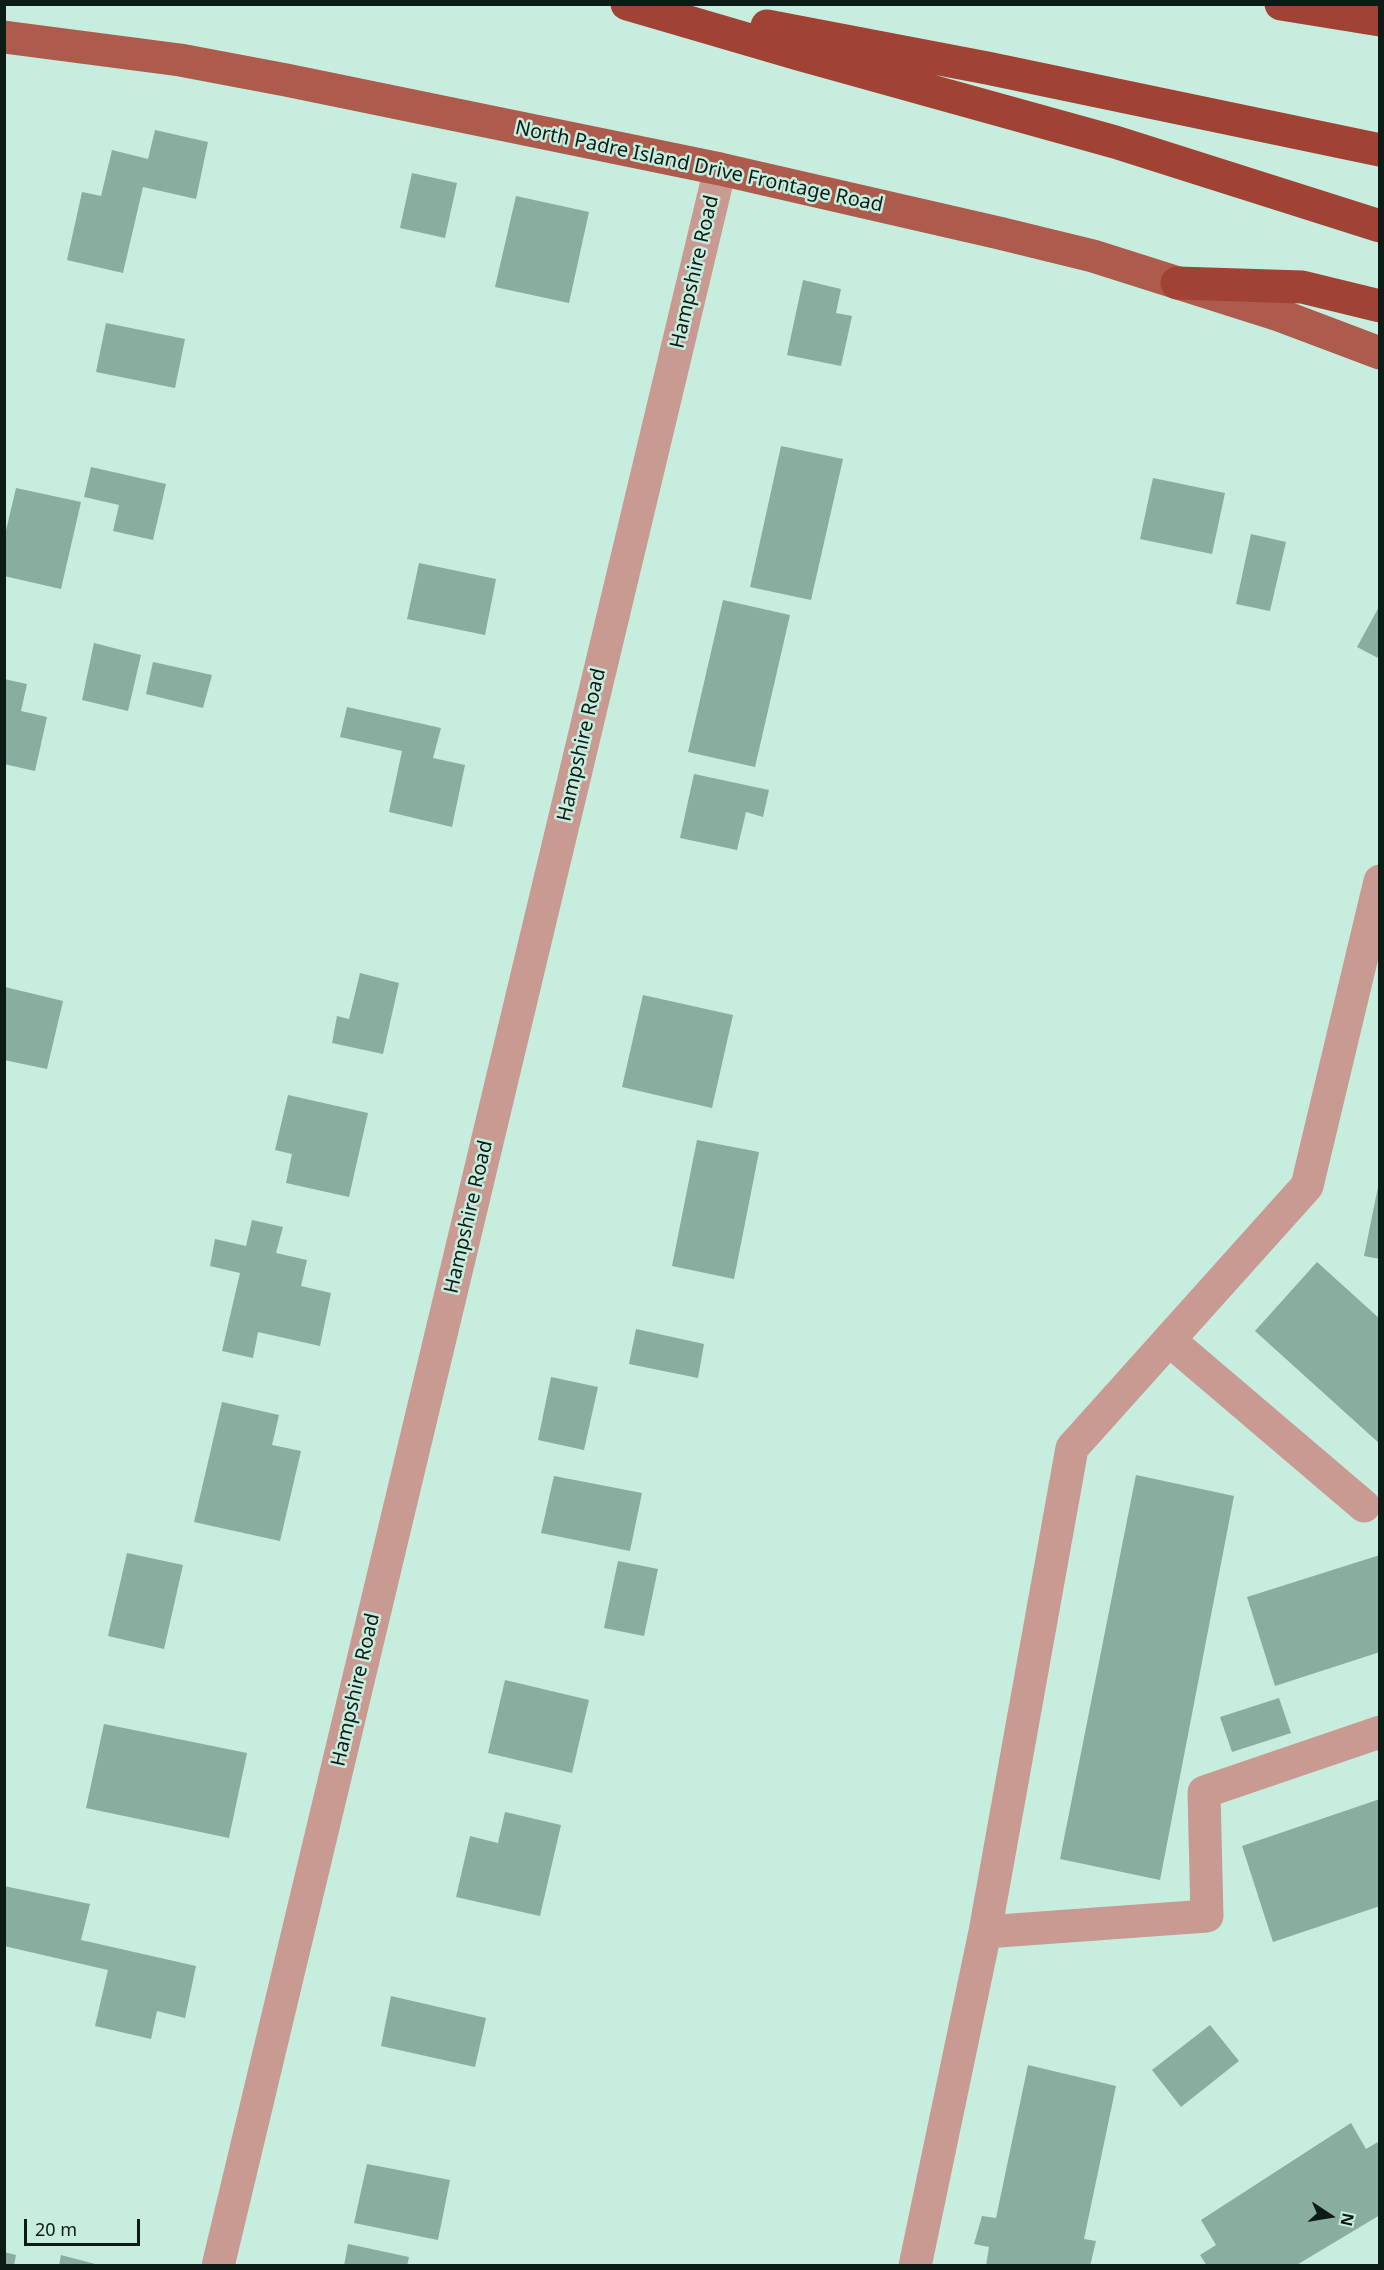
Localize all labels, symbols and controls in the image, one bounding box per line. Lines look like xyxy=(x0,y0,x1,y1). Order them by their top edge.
street label: North Padre Island Drive Frontage Road xyxy=(513,116,885,218)
street label: Hampshire Road xyxy=(666,193,724,351)
street label: Hampshire Road xyxy=(553,666,611,824)
street label: Hampshire Road xyxy=(440,1138,498,1296)
street label: Hampshire Road xyxy=(327,1611,385,1769)
north arrow xyxy=(1300,2186,1360,2246)
scale bar xyxy=(27,2207,142,2245)
text: N xyxy=(1335,2211,1360,2228)
text: 20 m xyxy=(35,2217,77,2241)

